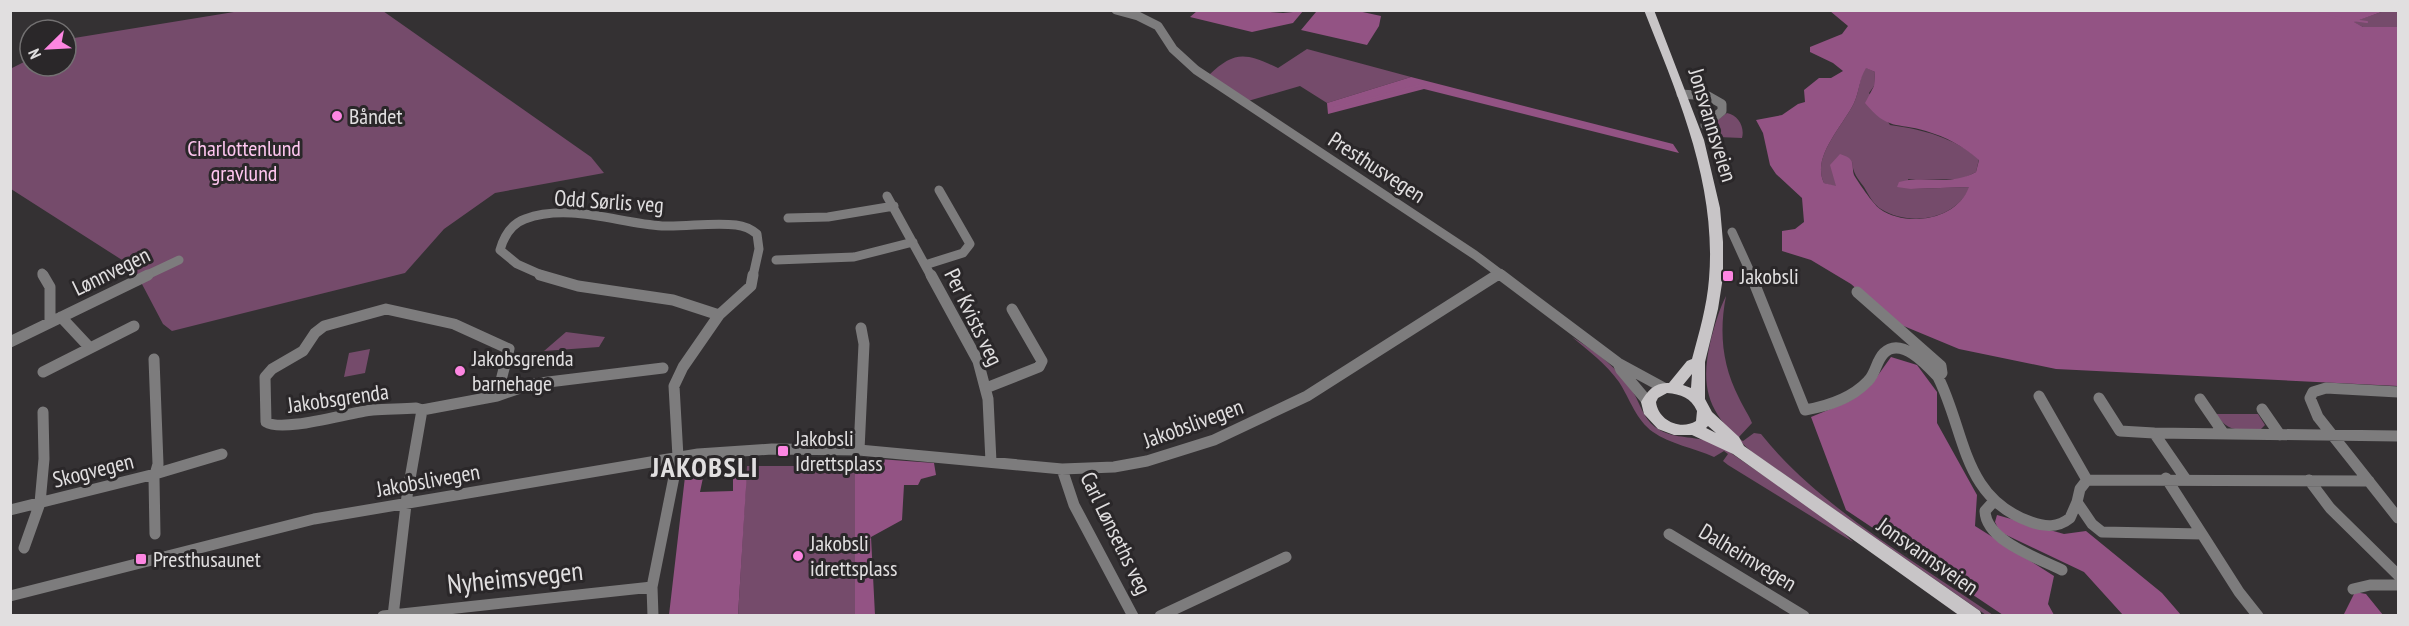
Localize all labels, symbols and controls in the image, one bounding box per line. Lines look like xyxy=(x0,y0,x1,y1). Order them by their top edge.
north arrow xyxy=(18,18,78,78)
text: N xyxy=(23,46,45,62)
street label: Jonsvannsveien xyxy=(1682,64,1744,185)
place label: Båndet xyxy=(349,102,402,130)
marker: Båndet xyxy=(330,109,344,123)
street label: Presthusvegen xyxy=(1323,125,1431,209)
park label: Charlottenlund gravlund xyxy=(187,134,301,187)
street label: Odd Sørlis veg xyxy=(553,183,665,219)
street label: Lønnvegen xyxy=(68,240,154,302)
place label: Jakobsli xyxy=(1739,262,1799,290)
street label: Per Kvists veg xyxy=(938,264,1010,370)
marker: Jakobsli xyxy=(1721,269,1735,283)
place label: Jakobsgrenda barnehage xyxy=(471,344,574,397)
marker: Jakobsgrenda barnehage xyxy=(453,364,467,378)
street label: Jakobsgrenda xyxy=(285,377,390,419)
street label: Jakobslivegen xyxy=(1138,392,1247,454)
place label: Jakobsli Idrettsplass xyxy=(794,424,883,477)
marker: Jakobsli Idrettsplass xyxy=(776,444,790,458)
street label: Skogvegen xyxy=(50,446,136,494)
district label: JAKOBSLI xyxy=(650,448,759,485)
street label: Jakobslivegen xyxy=(373,457,482,503)
street label: Carl Lønseths veg xyxy=(1074,467,1158,599)
street label: Jonsvannsveien xyxy=(1871,510,1984,601)
street label: Dalheimvegen xyxy=(1694,517,1802,597)
place label: Jakobsli idrettsplass xyxy=(809,529,897,582)
place label: Presthusaunet xyxy=(153,545,261,573)
marker: Jakobsli idrettsplass xyxy=(791,549,805,563)
marker: Presthusaunet xyxy=(134,552,148,566)
street label: Nyheimsvegen xyxy=(445,553,585,601)

